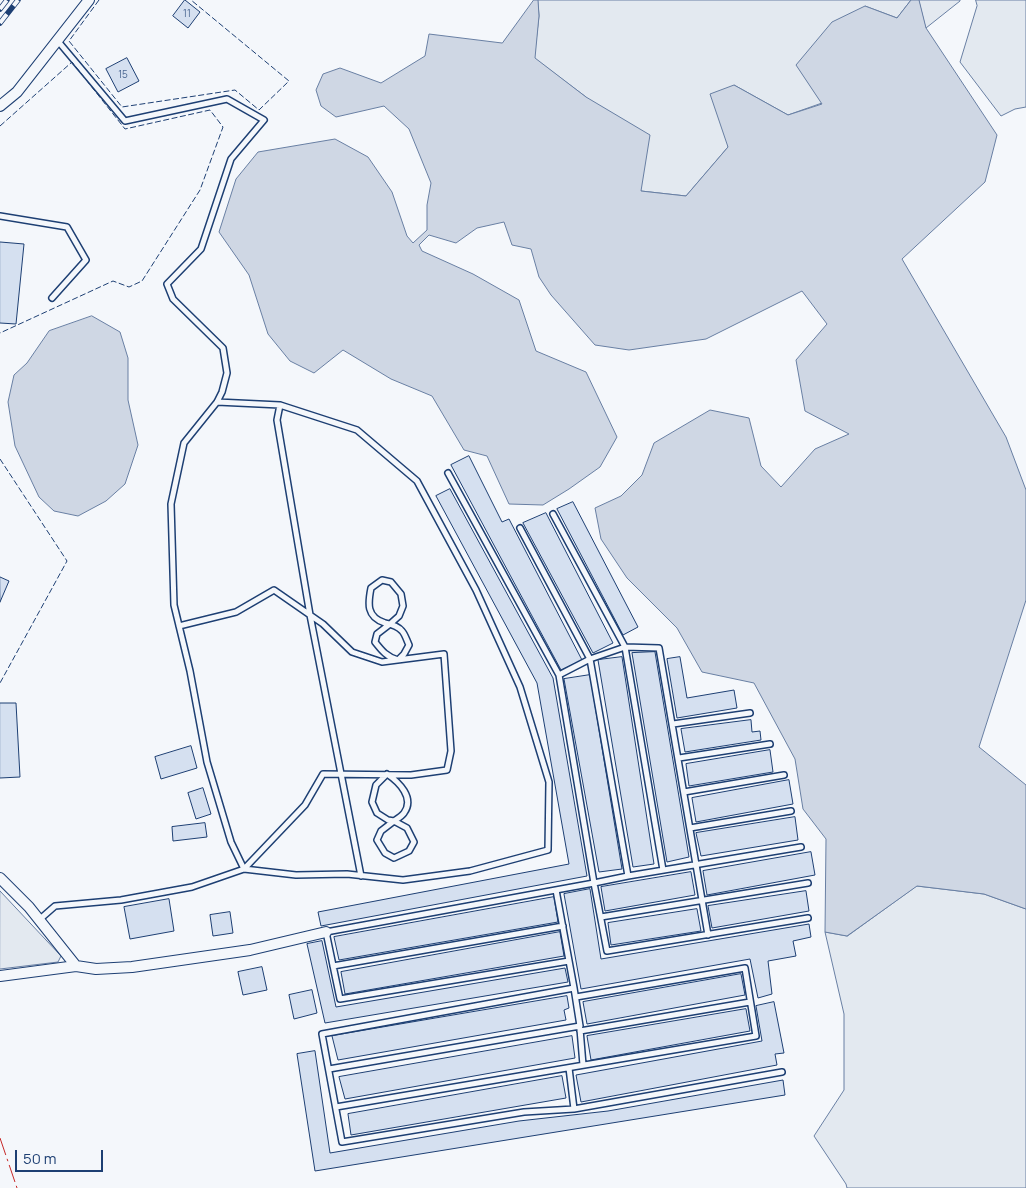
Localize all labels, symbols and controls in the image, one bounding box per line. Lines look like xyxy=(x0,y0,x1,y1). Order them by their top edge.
house number: 11 xyxy=(183,8,191,20)
house number: 15 xyxy=(118,69,128,81)
scale bar xyxy=(18,1140,105,1172)
text: 50 m xyxy=(23,1148,57,1169)

